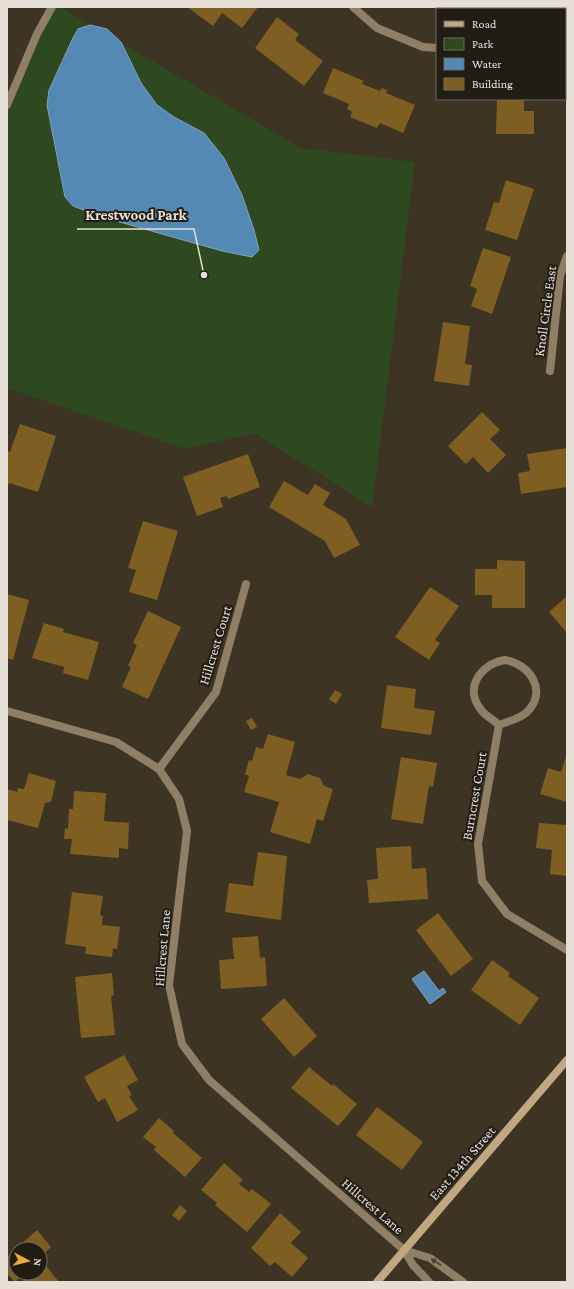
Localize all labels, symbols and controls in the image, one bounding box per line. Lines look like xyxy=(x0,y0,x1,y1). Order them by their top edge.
legend xyxy=(436,8,566,100)
text: Road xyxy=(472,17,497,31)
text: Park xyxy=(472,37,494,51)
text: Water xyxy=(472,57,502,71)
text: Building xyxy=(472,77,513,91)
callout: Krestwood Park xyxy=(77,202,194,229)
text: Krestwood Park xyxy=(85,207,187,223)
street label: Knoll Circle East xyxy=(531,264,559,357)
street label: Hillcrest Court xyxy=(195,603,235,686)
street label: Burncrest Court xyxy=(458,750,490,841)
street label: Hillcrest Lane xyxy=(151,909,173,987)
street label: East 134th Street xyxy=(426,1122,499,1203)
street label: Hillcrest Lane xyxy=(339,1175,407,1237)
north arrow xyxy=(8,1241,48,1281)
text: N xyxy=(31,1258,44,1267)
one-way arrow xyxy=(430,1258,441,1266)

